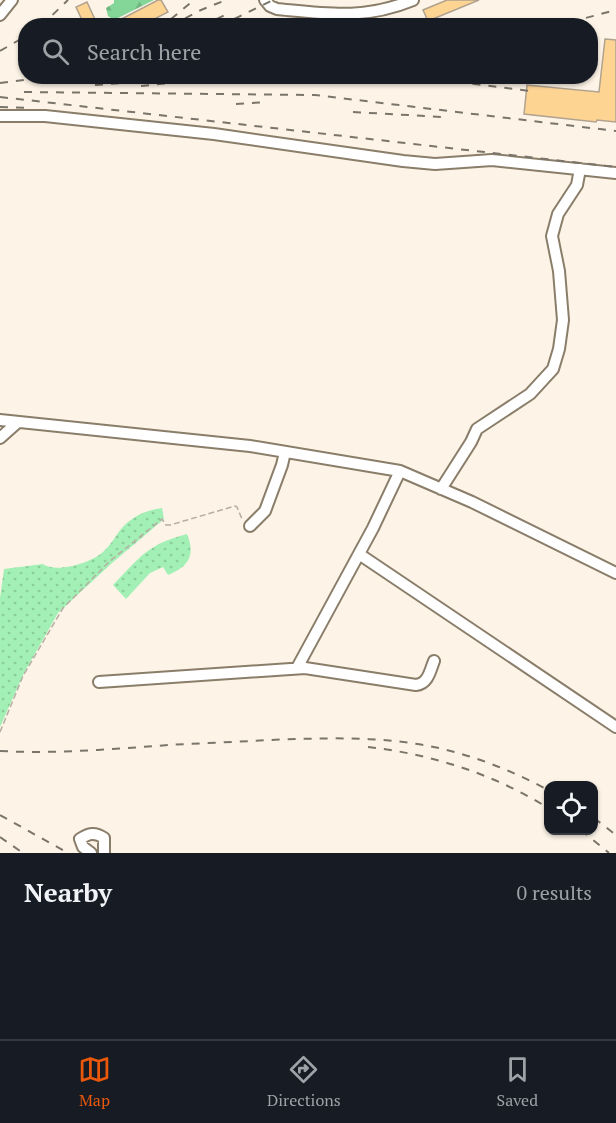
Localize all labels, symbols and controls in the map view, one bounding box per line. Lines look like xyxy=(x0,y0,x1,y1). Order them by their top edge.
search box xyxy=(18,18,598,84)
icon: search xyxy=(39,35,72,68)
text: Search here xyxy=(87,37,201,66)
map controls xyxy=(544,781,598,835)
button: locate xyxy=(544,781,598,835)
text: Nearby xyxy=(24,875,112,909)
text: 0 results xyxy=(517,879,592,906)
tab: Map xyxy=(78,1053,111,1111)
tab: Directions xyxy=(267,1053,341,1111)
tab: Saved xyxy=(497,1053,538,1111)

